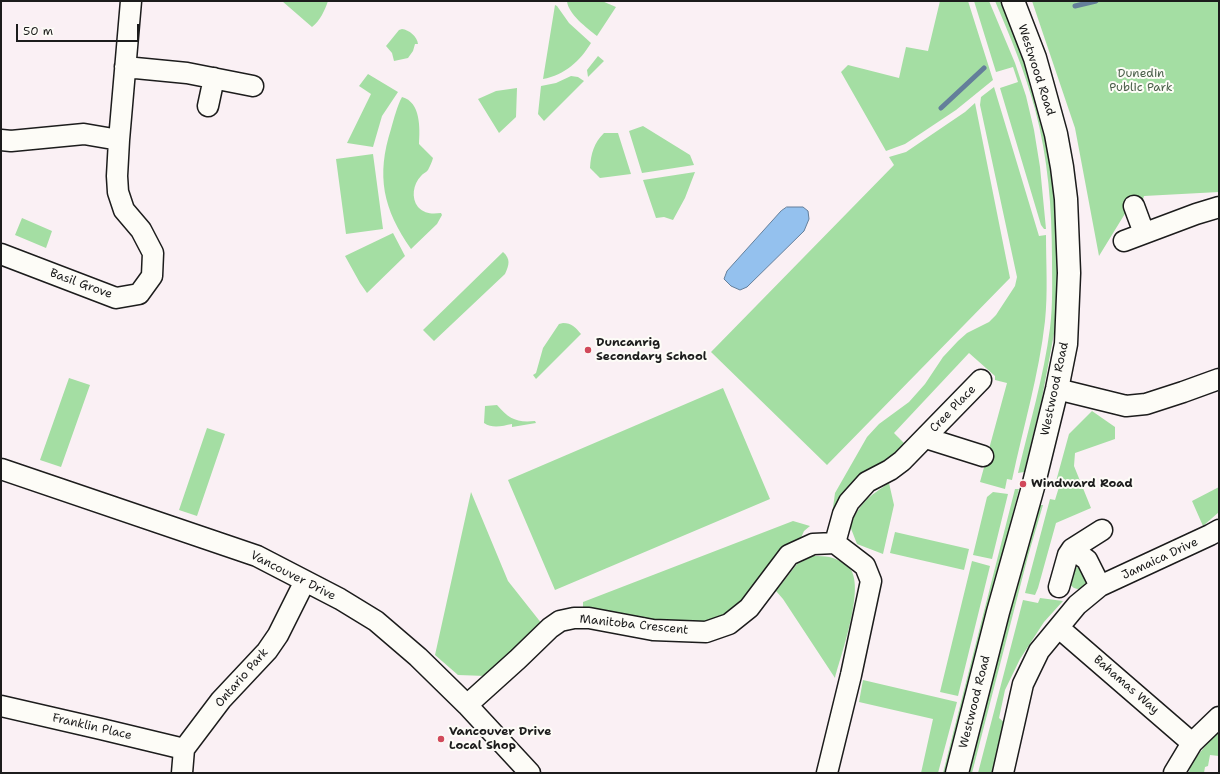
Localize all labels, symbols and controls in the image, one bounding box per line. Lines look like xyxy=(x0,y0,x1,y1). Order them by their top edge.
scale bar xyxy=(18,16,141,42)
street label: Westwood Road xyxy=(1014,22,1058,118)
text: 50 m xyxy=(23,23,53,39)
park label: Dunedin Public Park xyxy=(1109,67,1173,95)
street label: Basil Grove xyxy=(48,266,114,302)
place label: Duncanrig Secondary School xyxy=(596,336,707,364)
street label: Westwood Road xyxy=(1038,341,1072,437)
marker: Duncanrig Secondary School xyxy=(583,345,593,355)
street label: Cree Place xyxy=(927,382,979,436)
place label: Windward Road xyxy=(1031,477,1133,491)
marker: Windward Road xyxy=(1018,479,1028,489)
street label: Jamaica Drive xyxy=(1120,535,1200,583)
street label: Vancouver Drive xyxy=(248,548,338,604)
street label: Manitoba Crescent xyxy=(579,612,689,638)
street label: Ontario Park xyxy=(212,645,272,711)
street label: Bahamas Way xyxy=(1090,653,1162,717)
street label: Westwood Road xyxy=(956,654,994,750)
street label: Franklin Place xyxy=(51,711,133,743)
place label: Vancouver Drive Local Shop xyxy=(449,725,551,753)
marker: Vancouver Drive Local Shop xyxy=(436,734,446,744)

